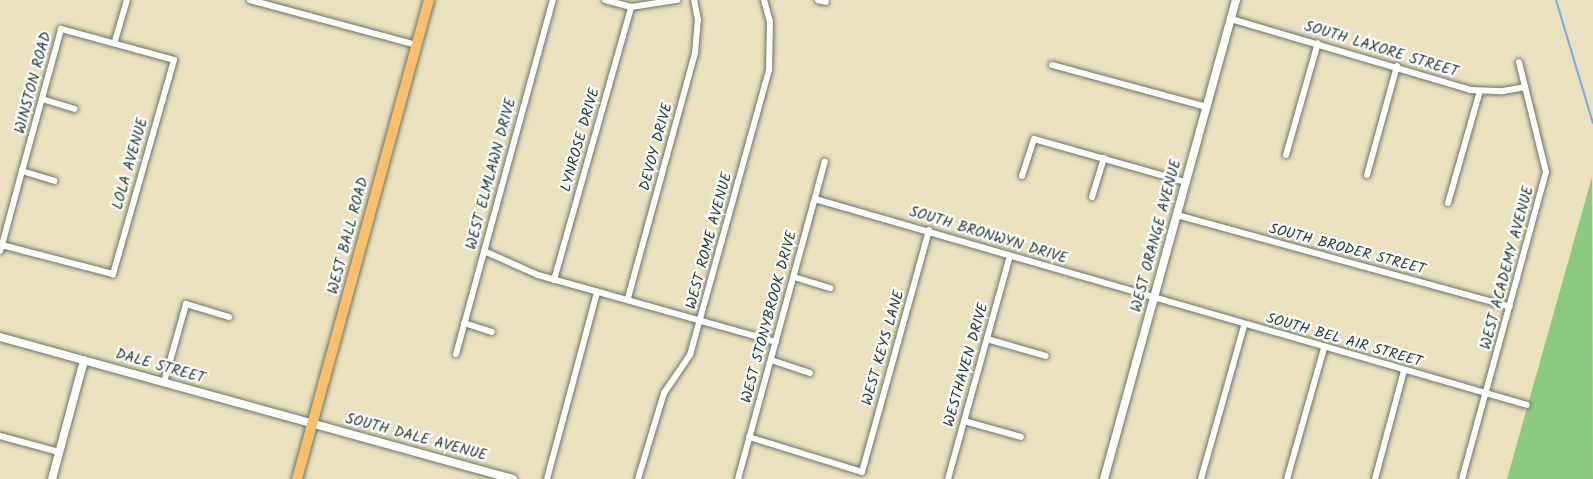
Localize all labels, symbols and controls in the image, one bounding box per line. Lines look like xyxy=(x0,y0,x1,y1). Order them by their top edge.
street label: SOUTH LAXORE STREET xyxy=(1302,18,1460,82)
street label: WINSTON ROAD xyxy=(12,30,56,136)
street label: LYNROSE DRIVE xyxy=(558,86,604,194)
street label: WEST ELMLAWN DRIVE xyxy=(463,96,521,252)
street label: DEVOY DRIVE xyxy=(637,101,677,193)
street label: LOLA AVENUE xyxy=(109,116,153,212)
street label: WEST ORANGE AVENUE xyxy=(1128,158,1186,314)
street label: WEST ROME AVENUE xyxy=(683,171,737,311)
street label: WEST BALL ROAD xyxy=(325,176,373,296)
street label: WEST ACADEMY AVENUE xyxy=(1478,184,1538,352)
street label: SOUTH BRONWYN DRIVE xyxy=(907,203,1069,269)
street label: SOUTH BRODER STREET xyxy=(1267,220,1427,280)
street label: WEST STONYBROOK DRIVE xyxy=(738,229,802,405)
street label: WEST KEYS LANE xyxy=(859,288,909,408)
street label: WESTHAVEN DRIVE xyxy=(941,301,993,429)
street label: SOUTH BEL AIR STREET xyxy=(1264,310,1424,372)
street label: DALE STREET xyxy=(113,346,207,388)
street label: SOUTH DALE AVENUE xyxy=(343,410,489,466)

